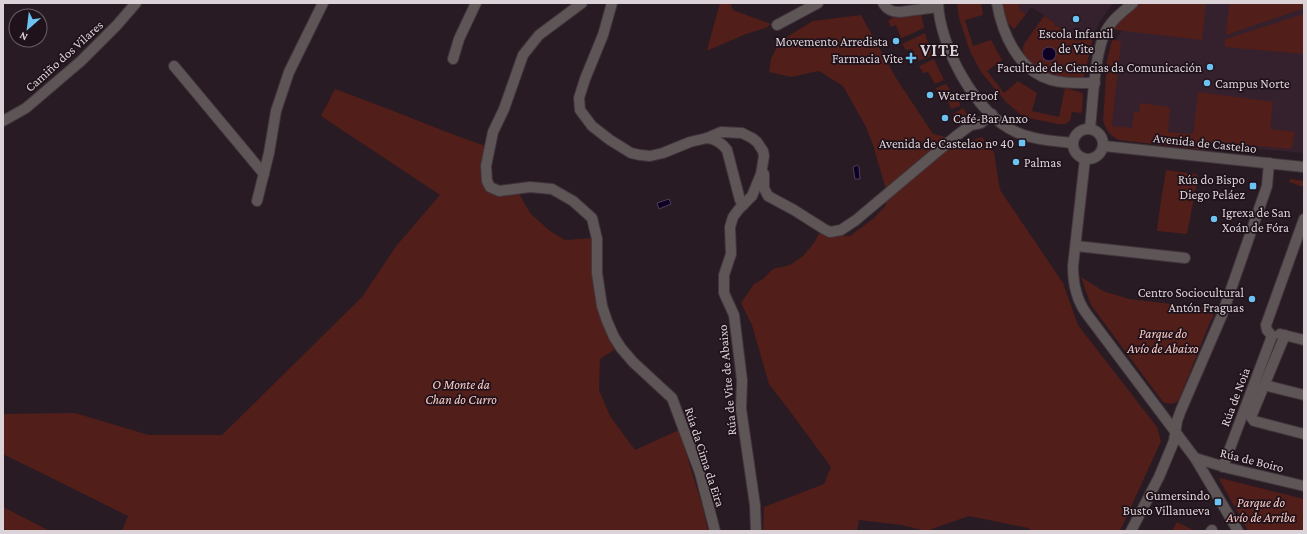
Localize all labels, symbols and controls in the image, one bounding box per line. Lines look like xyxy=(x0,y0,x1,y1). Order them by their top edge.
north arrow xyxy=(8,8,48,48)
marker: Escola Infantil de Vite xyxy=(1071,14,1081,24)
street label: Camiño dos Vilares xyxy=(22,17,106,95)
place label: Escola Infantil de Vite xyxy=(1039,26,1114,56)
text: N xyxy=(17,30,29,44)
place label: Movemento Arredista xyxy=(775,34,888,49)
marker: Movemento Arredista xyxy=(891,36,901,46)
district label: VITE xyxy=(919,41,960,60)
place label: Farmacia Vite xyxy=(832,51,903,66)
marker: Farmacia Vite xyxy=(906,53,916,63)
place label: Facultade de Ciencias da Comunicación xyxy=(997,60,1202,75)
marker: Facultade de Ciencias da Comunicación xyxy=(1205,62,1215,72)
place label: Campus Norte xyxy=(1215,76,1290,91)
marker: Campus Norte xyxy=(1202,78,1212,88)
place label: WaterProof xyxy=(938,88,999,103)
marker: WaterProof xyxy=(925,90,935,100)
place label: Café-Bar Anxo xyxy=(953,111,1028,126)
marker: Café-Bar Anxo xyxy=(940,113,950,123)
street label: Avenida de Castelao xyxy=(1153,130,1257,156)
place label: Avenida de Castelao nº 40 xyxy=(879,136,1014,151)
marker: Avenida de Castelao nº 40 xyxy=(1017,138,1027,148)
place label: Palmas xyxy=(1024,155,1061,170)
marker: Palmas xyxy=(1011,157,1021,167)
place label: Rúa do Bispo Diego Peláez xyxy=(1178,172,1245,202)
marker: Rúa do Bispo Diego Peláez xyxy=(1248,181,1258,191)
place label: Igrexa de San Xoán de Fóra xyxy=(1222,205,1291,235)
marker: Igrexa de San Xoán de Fóra xyxy=(1209,214,1219,224)
place label: Centro Sociocultural Antón Fraguas xyxy=(1138,285,1245,315)
marker: Centro Sociocultural Antón Fraguas xyxy=(1247,294,1257,304)
street label: Rúa de Vite de Abaixo xyxy=(715,324,739,436)
park label: Parque do Avío de Abaixo xyxy=(1126,326,1199,356)
street label: Rúa de Noia xyxy=(1217,365,1253,429)
park label: O Monte da Chan do Curro xyxy=(425,377,497,407)
street label: Rúa da Cima da Eira xyxy=(682,405,728,509)
street label: Rúa de Boiro xyxy=(1219,445,1285,475)
place label: Gumersindo Busto Villanueva xyxy=(1123,488,1210,518)
park label: Parque do Avío de Arriba xyxy=(1225,495,1296,525)
marker: Gumersindo Busto Villanueva xyxy=(1213,497,1223,507)

